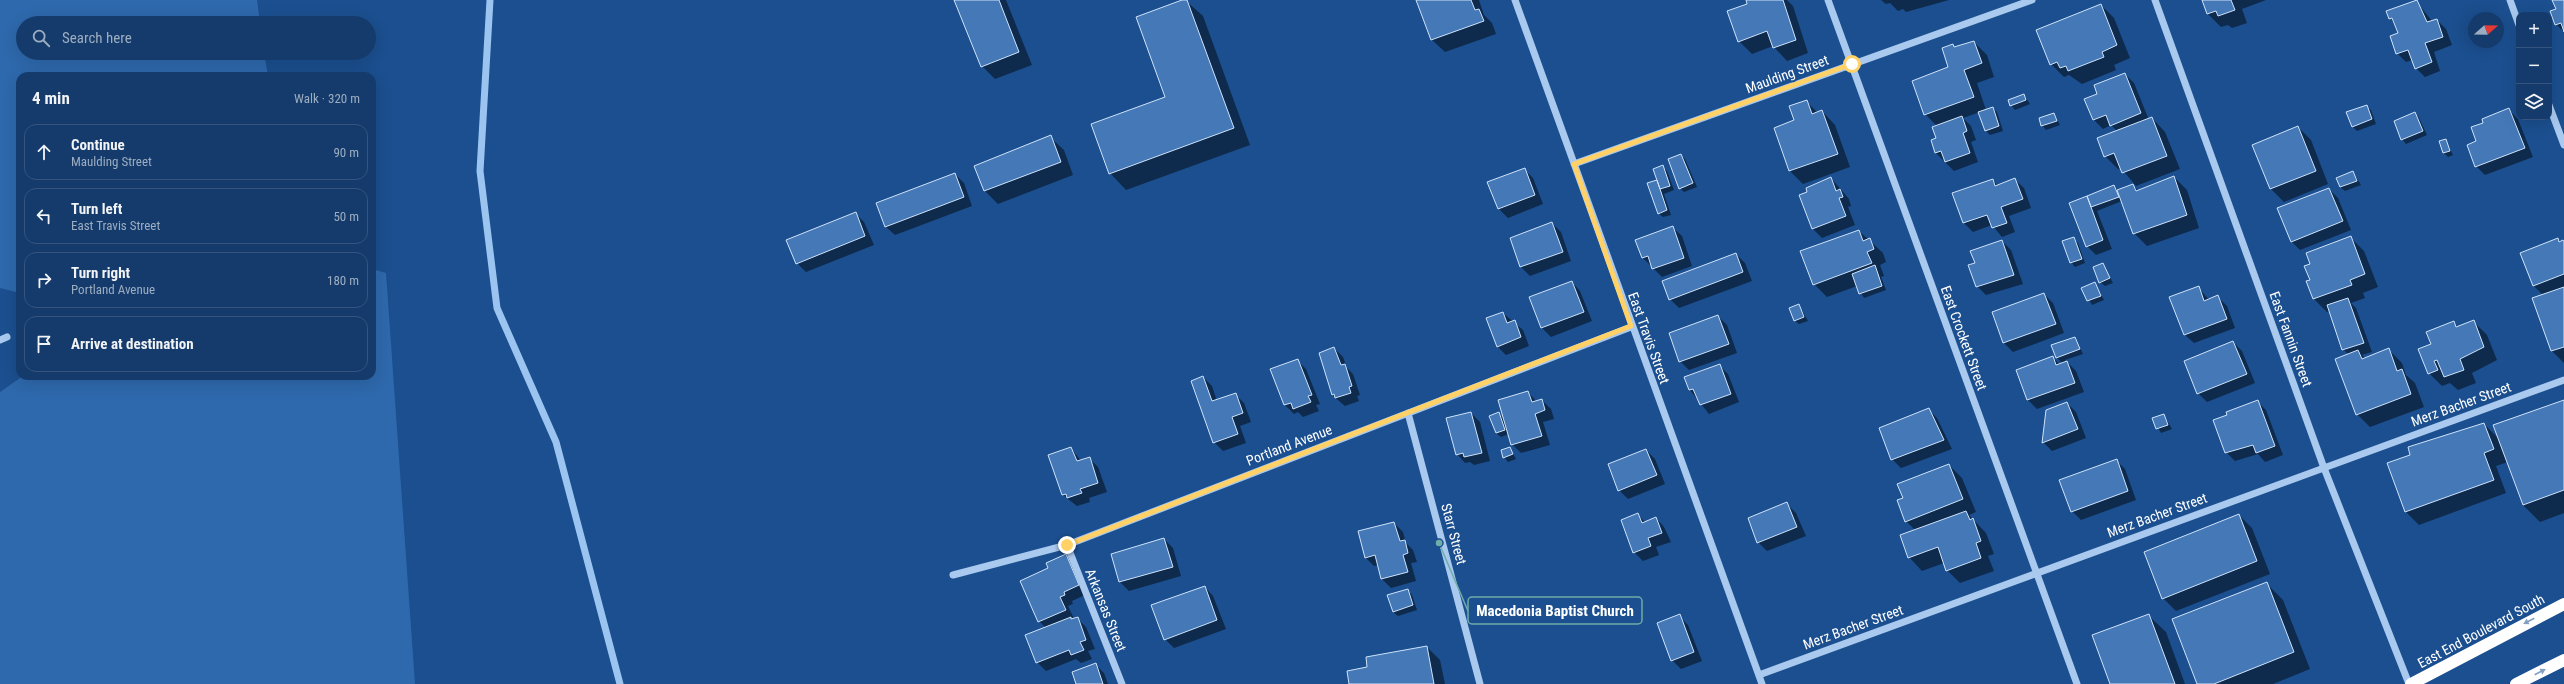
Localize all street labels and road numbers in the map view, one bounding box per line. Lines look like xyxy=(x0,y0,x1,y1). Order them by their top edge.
street label: Maulding Street xyxy=(1743,52,1831,96)
street label: East Crockett Street xyxy=(1938,284,1990,392)
street label: East Fannin Street xyxy=(2266,289,2316,389)
street label: East Travis Street xyxy=(1625,290,1673,386)
street label: Merz Bacher Street xyxy=(2409,378,2513,430)
street label: Portland Avenue xyxy=(1244,421,1335,469)
street label: Merz Bacher Street xyxy=(2105,489,2209,541)
street label: Starr Street xyxy=(1438,502,1470,566)
street label: Arkansas Street xyxy=(1082,566,1130,654)
street label: East End Boulevard South xyxy=(2415,591,2547,671)
street label: Merz Bacher Street xyxy=(1801,601,1905,653)

